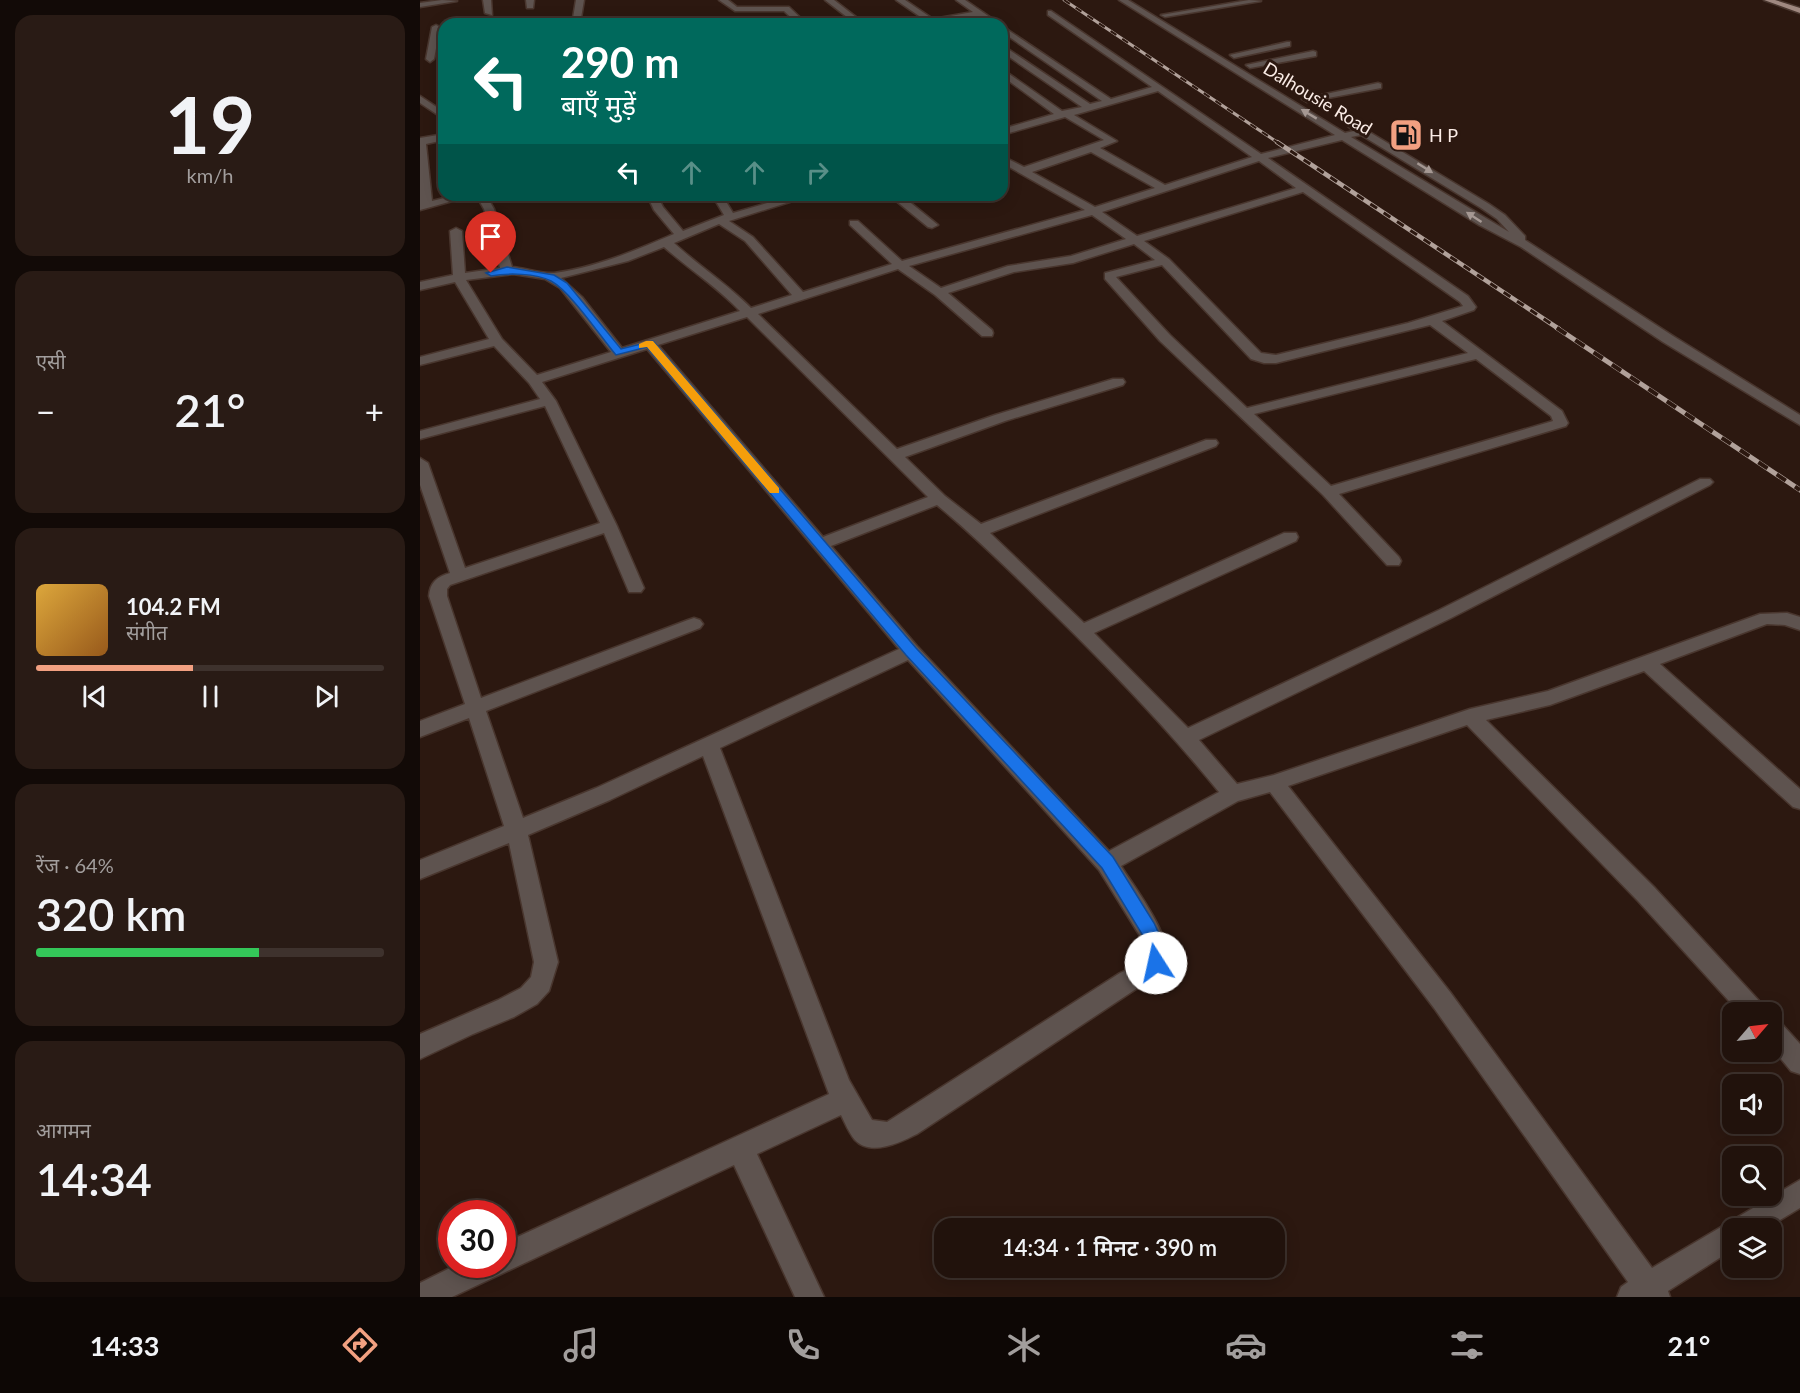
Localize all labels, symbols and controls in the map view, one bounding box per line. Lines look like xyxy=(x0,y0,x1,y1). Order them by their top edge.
text: 290 m xyxy=(561,37,679,87)
icon: left xyxy=(462,42,540,120)
street label: Dalhousie Road xyxy=(1260,57,1376,139)
text: 19 xyxy=(165,77,255,171)
text: बाएँ मुड़ें xyxy=(561,88,636,121)
one-way arrow xyxy=(1301,108,1317,119)
fuel station icon: H P xyxy=(1388,117,1424,153)
place label: H P xyxy=(1429,124,1458,146)
icon: left xyxy=(612,156,645,189)
icon: ahead xyxy=(675,156,708,189)
icon: ahead xyxy=(738,156,771,189)
icon: right xyxy=(801,156,834,189)
text: km/h xyxy=(187,163,233,187)
one-way arrow xyxy=(1416,163,1433,174)
pin xyxy=(465,211,516,273)
one-way arrow xyxy=(1466,212,1482,223)
icon: arrive xyxy=(474,220,507,253)
text: एसी xyxy=(36,349,66,373)
text: 21° xyxy=(175,383,245,437)
text: − xyxy=(36,391,55,431)
text: + xyxy=(365,391,384,431)
text: 104.2 FM xyxy=(126,593,221,620)
text: संगीत xyxy=(126,620,167,644)
icon: previous xyxy=(78,680,111,713)
icon: pause xyxy=(194,680,227,713)
icon: next xyxy=(310,680,343,713)
text: रेंज · 64% xyxy=(36,853,114,877)
text: 320 km xyxy=(36,887,186,941)
position arrow xyxy=(1124,931,1188,995)
north arrow xyxy=(1722,1002,1782,1062)
map controls xyxy=(1722,1002,1782,1278)
button: sound xyxy=(1722,1074,1782,1134)
text: आगमन xyxy=(36,1118,91,1142)
button: search xyxy=(1722,1146,1782,1206)
text: 14:34 xyxy=(36,1152,152,1206)
speed limit sign: 30 xyxy=(438,1200,516,1278)
button: layers xyxy=(1722,1218,1782,1278)
text: 14:34 · 1 मिनट · 390 m xyxy=(1002,1234,1217,1261)
icon: directions xyxy=(339,1324,381,1366)
icon: music xyxy=(560,1324,602,1366)
icon: phone xyxy=(782,1324,824,1366)
icon: climate xyxy=(1003,1324,1045,1366)
icon: car xyxy=(1225,1324,1267,1366)
icon: filters xyxy=(1446,1324,1488,1366)
text: 14:33 xyxy=(90,1329,159,1362)
text: 21° xyxy=(1668,1329,1710,1362)

